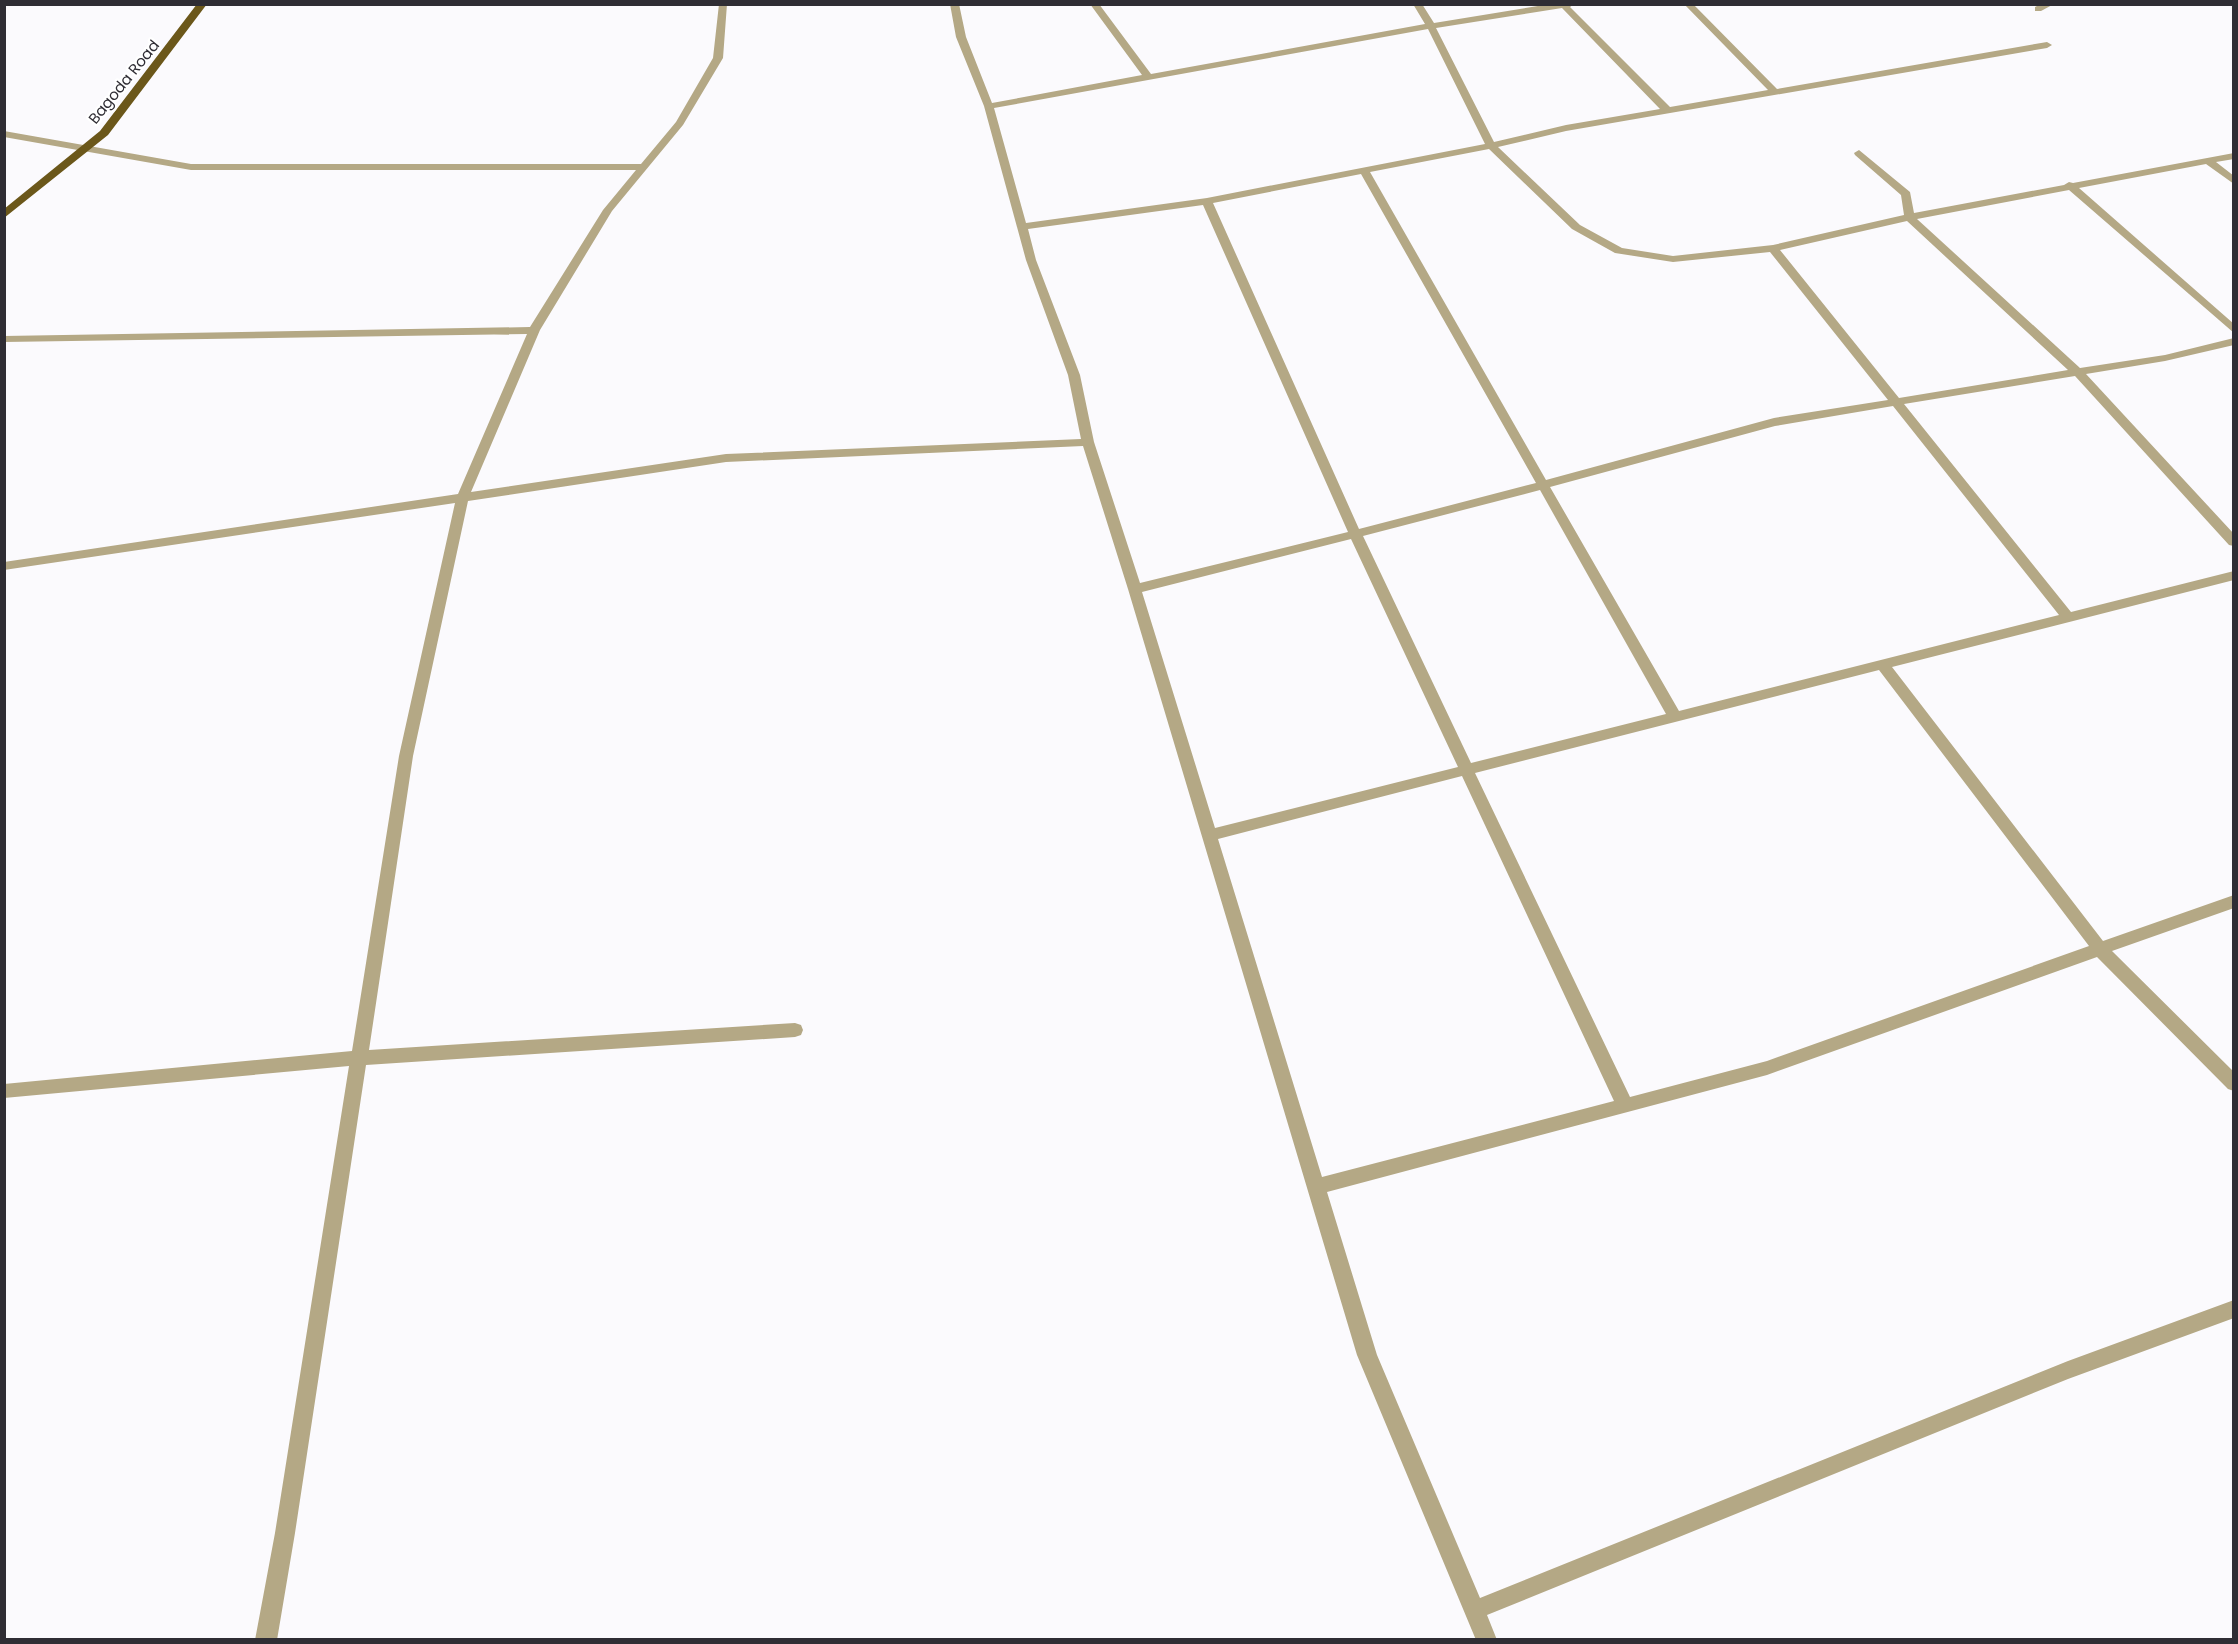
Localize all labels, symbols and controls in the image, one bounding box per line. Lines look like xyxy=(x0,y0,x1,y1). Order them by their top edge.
street label: Bagoda Road xyxy=(83,35,164,128)

